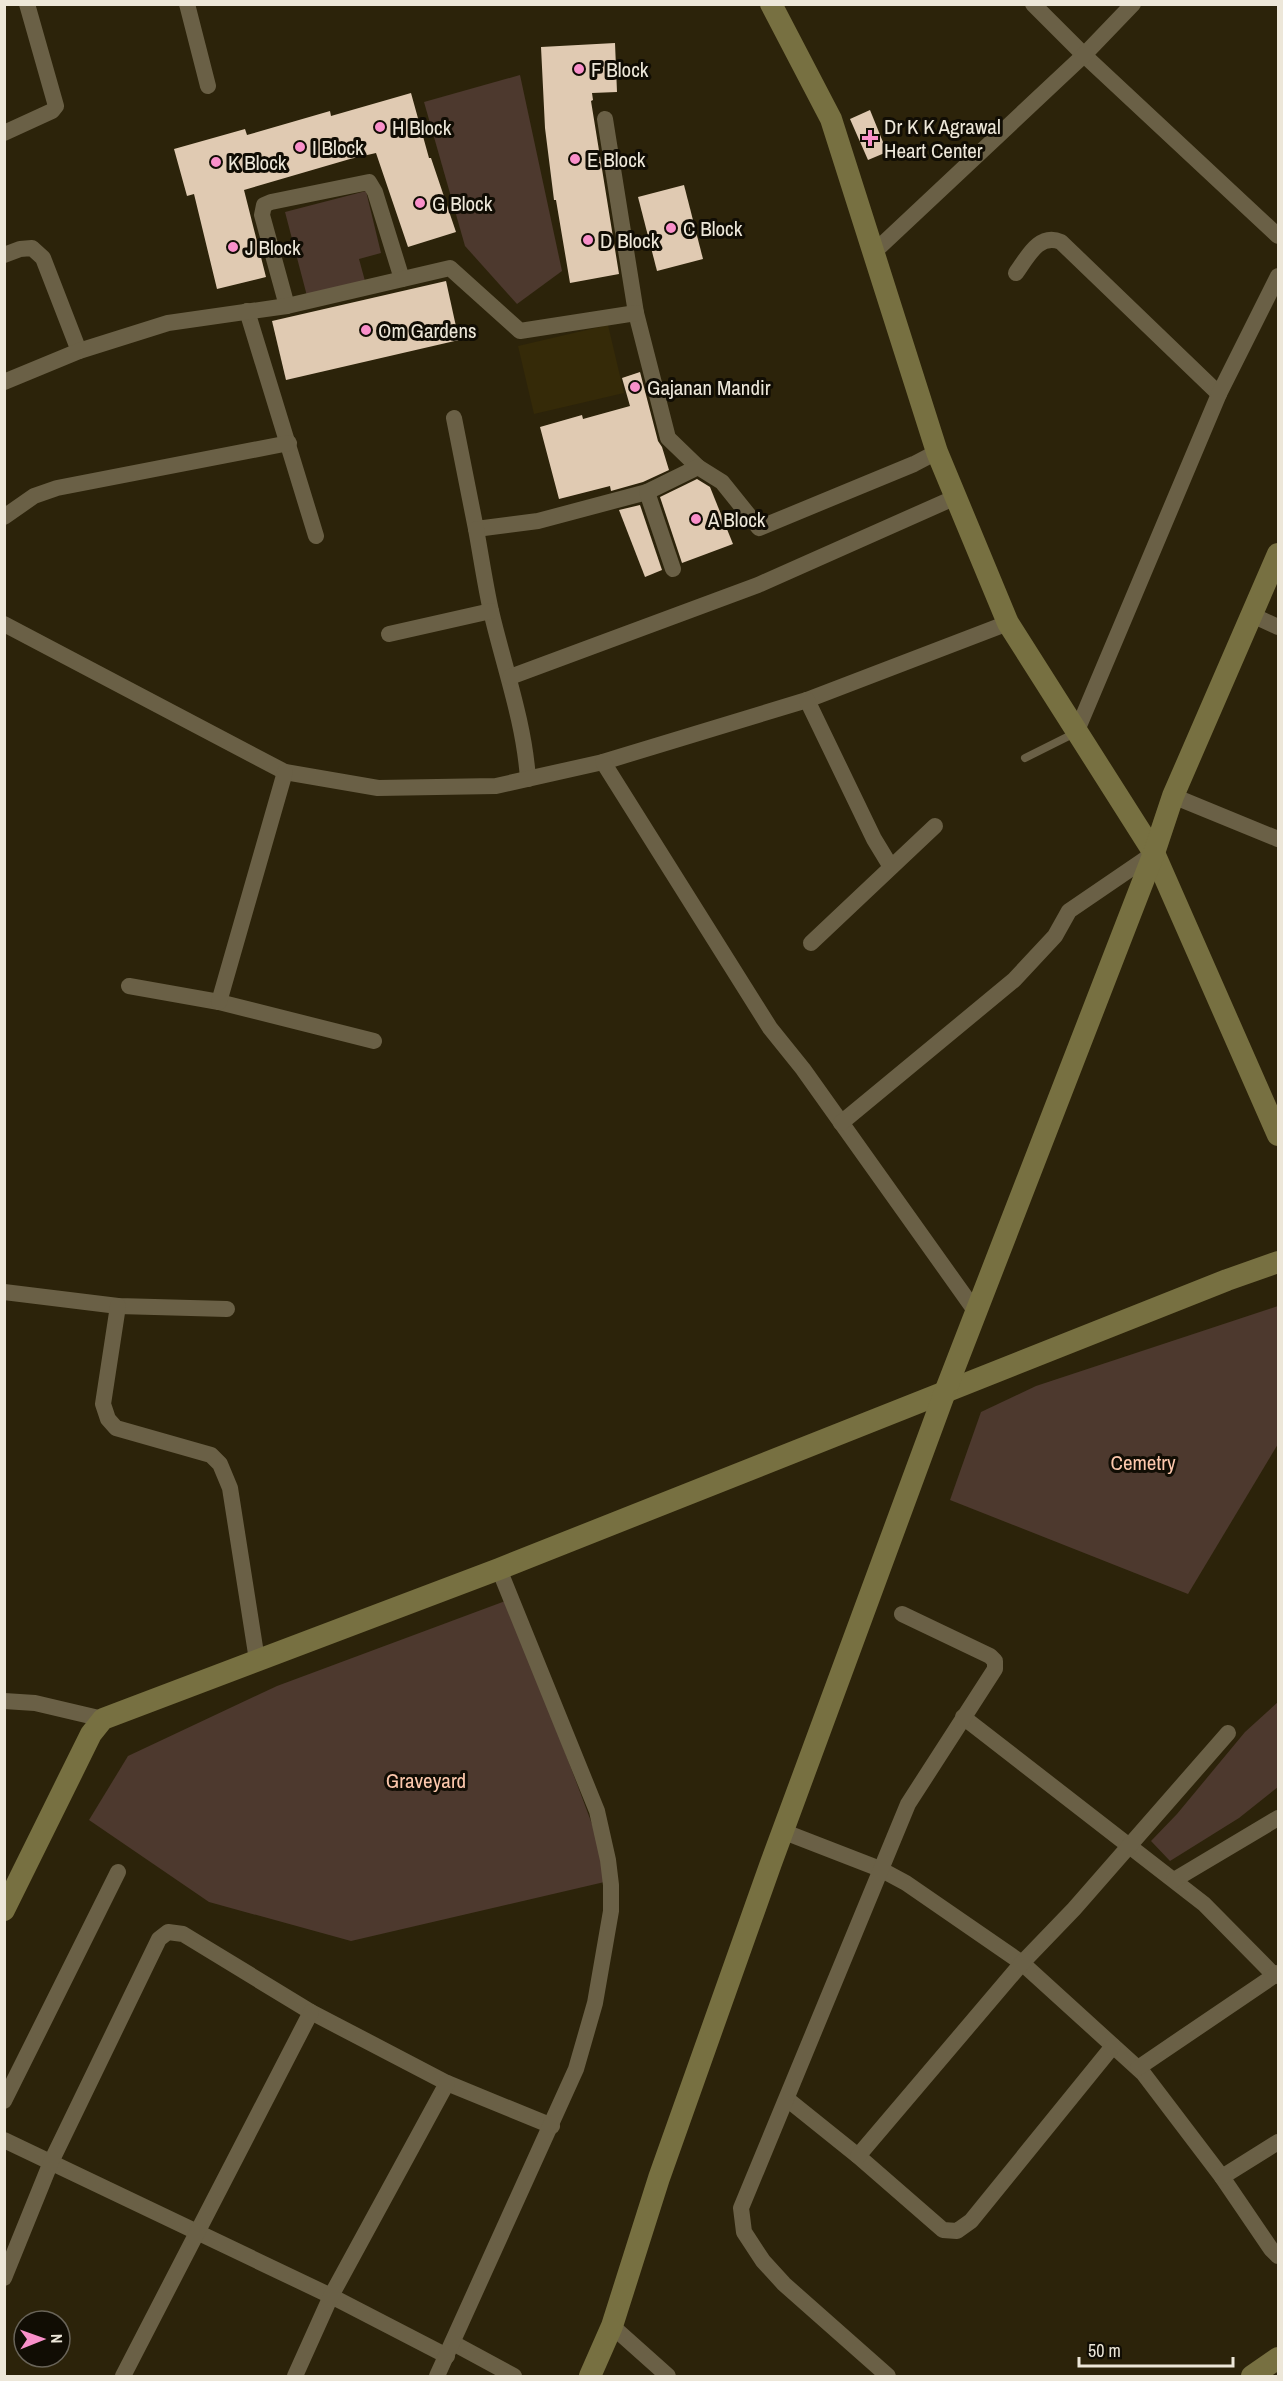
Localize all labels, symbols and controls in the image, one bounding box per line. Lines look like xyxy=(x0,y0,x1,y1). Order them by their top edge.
place label: F Block xyxy=(591,55,649,84)
marker: F Block xyxy=(572,62,586,76)
place label: Dr K K Agrawal Heart Center xyxy=(884,112,1001,165)
place label: H Block xyxy=(392,113,452,142)
marker: H Block xyxy=(373,120,387,134)
marker: Dr K K Agrawal Heart Center xyxy=(861,129,879,147)
place label: I Block xyxy=(312,133,364,162)
marker: I Block xyxy=(293,140,307,154)
place label: E Block xyxy=(587,145,646,174)
place label: K Block xyxy=(228,148,287,177)
marker: E Block xyxy=(568,152,582,166)
marker: K Block xyxy=(209,155,223,169)
place label: G Block xyxy=(432,189,493,218)
marker: G Block xyxy=(413,196,427,210)
place label: C Block xyxy=(683,214,743,243)
marker: C Block xyxy=(664,221,678,235)
place label: D Block xyxy=(600,226,660,255)
place label: J Block xyxy=(245,233,301,262)
marker: D Block xyxy=(581,233,595,247)
marker: J Block xyxy=(226,240,240,254)
place label: Om Gardens xyxy=(378,316,477,345)
marker: Om Gardens xyxy=(359,323,373,337)
place label: Gajanan Mandir xyxy=(647,373,771,402)
marker: Gajanan Mandir xyxy=(628,380,642,394)
place label: A Block xyxy=(707,505,766,534)
marker: A Block xyxy=(689,512,703,526)
park label: Cemetry xyxy=(1110,1448,1176,1477)
park label: Graveyard xyxy=(386,1766,466,1795)
north arrow xyxy=(12,2309,72,2369)
scale bar xyxy=(1079,2330,1234,2368)
text: N xyxy=(46,2334,68,2344)
text: 50 m xyxy=(1088,2338,1121,2363)

